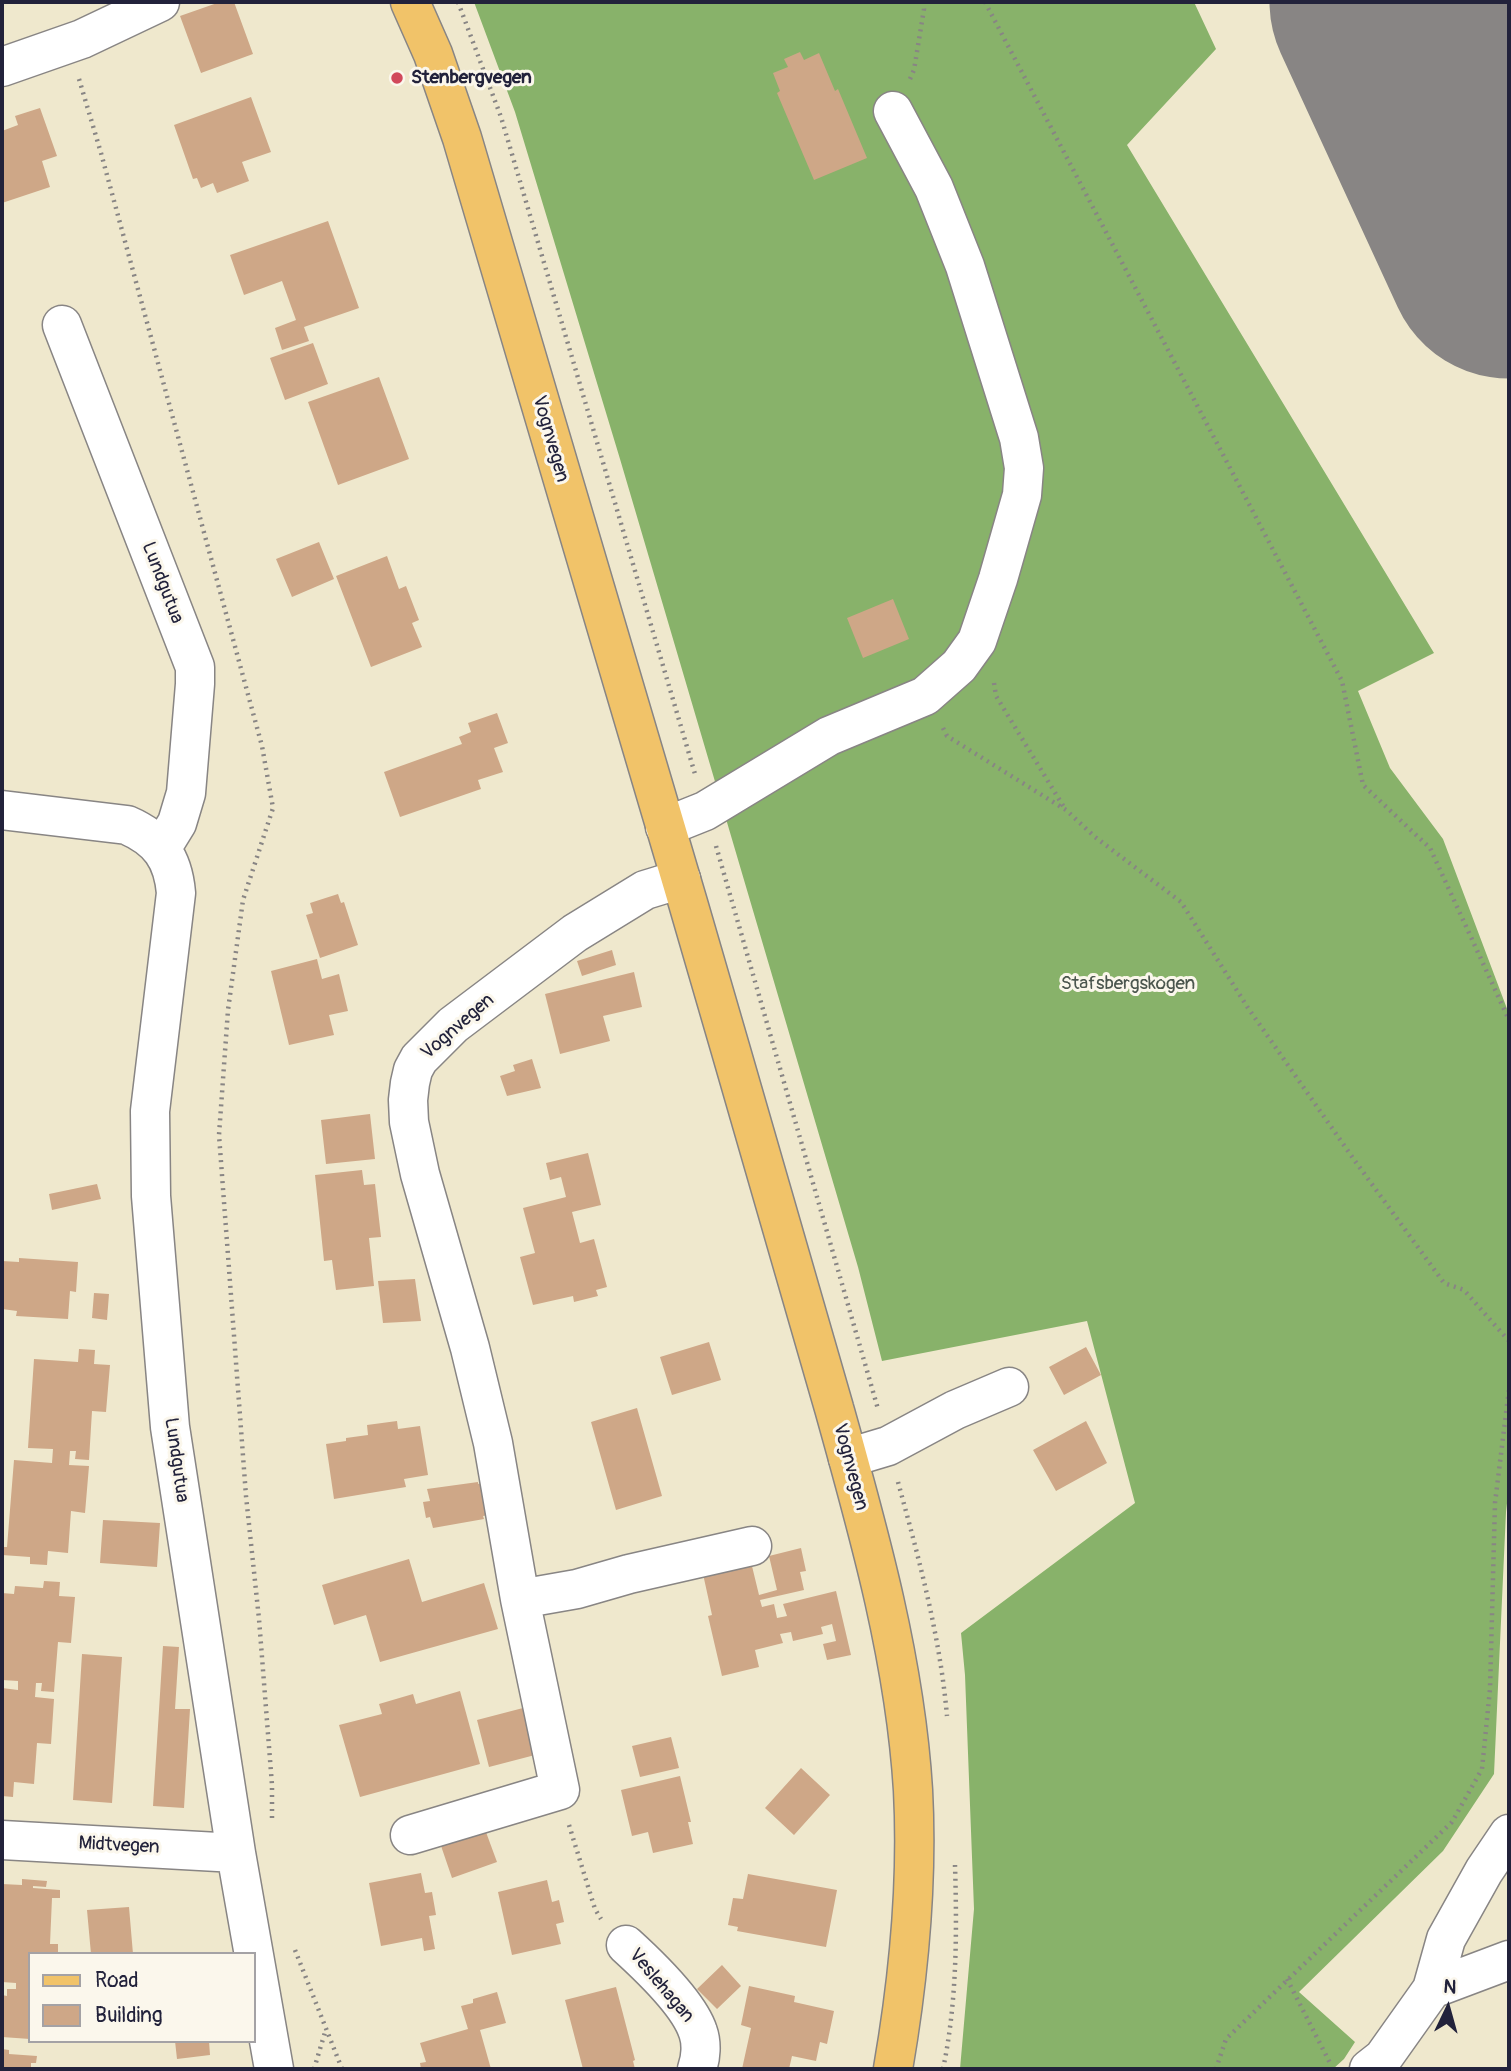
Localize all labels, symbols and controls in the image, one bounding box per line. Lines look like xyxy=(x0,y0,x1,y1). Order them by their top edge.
place label: Stenbergvegen xyxy=(411,67,532,89)
marker: Stenbergvegen xyxy=(389,70,405,86)
street label: Vognvegen xyxy=(527,393,573,485)
street label: Lundgutua xyxy=(136,539,188,627)
park label: Stafsbergskogen xyxy=(1061,973,1195,995)
street label: Vognvegen xyxy=(417,989,499,1065)
street label: Lundgutua xyxy=(159,1416,193,1504)
street label: Vognvegen xyxy=(827,1421,873,1513)
street label: Midtvegen xyxy=(78,1832,160,1860)
street label: Veslehagan xyxy=(624,1944,698,2028)
legend xyxy=(28,1952,256,2043)
text: Road xyxy=(95,1967,139,1994)
north arrow xyxy=(1413,1973,1483,2043)
text: N xyxy=(1442,1975,1457,2000)
text: Building xyxy=(95,2002,162,2029)

